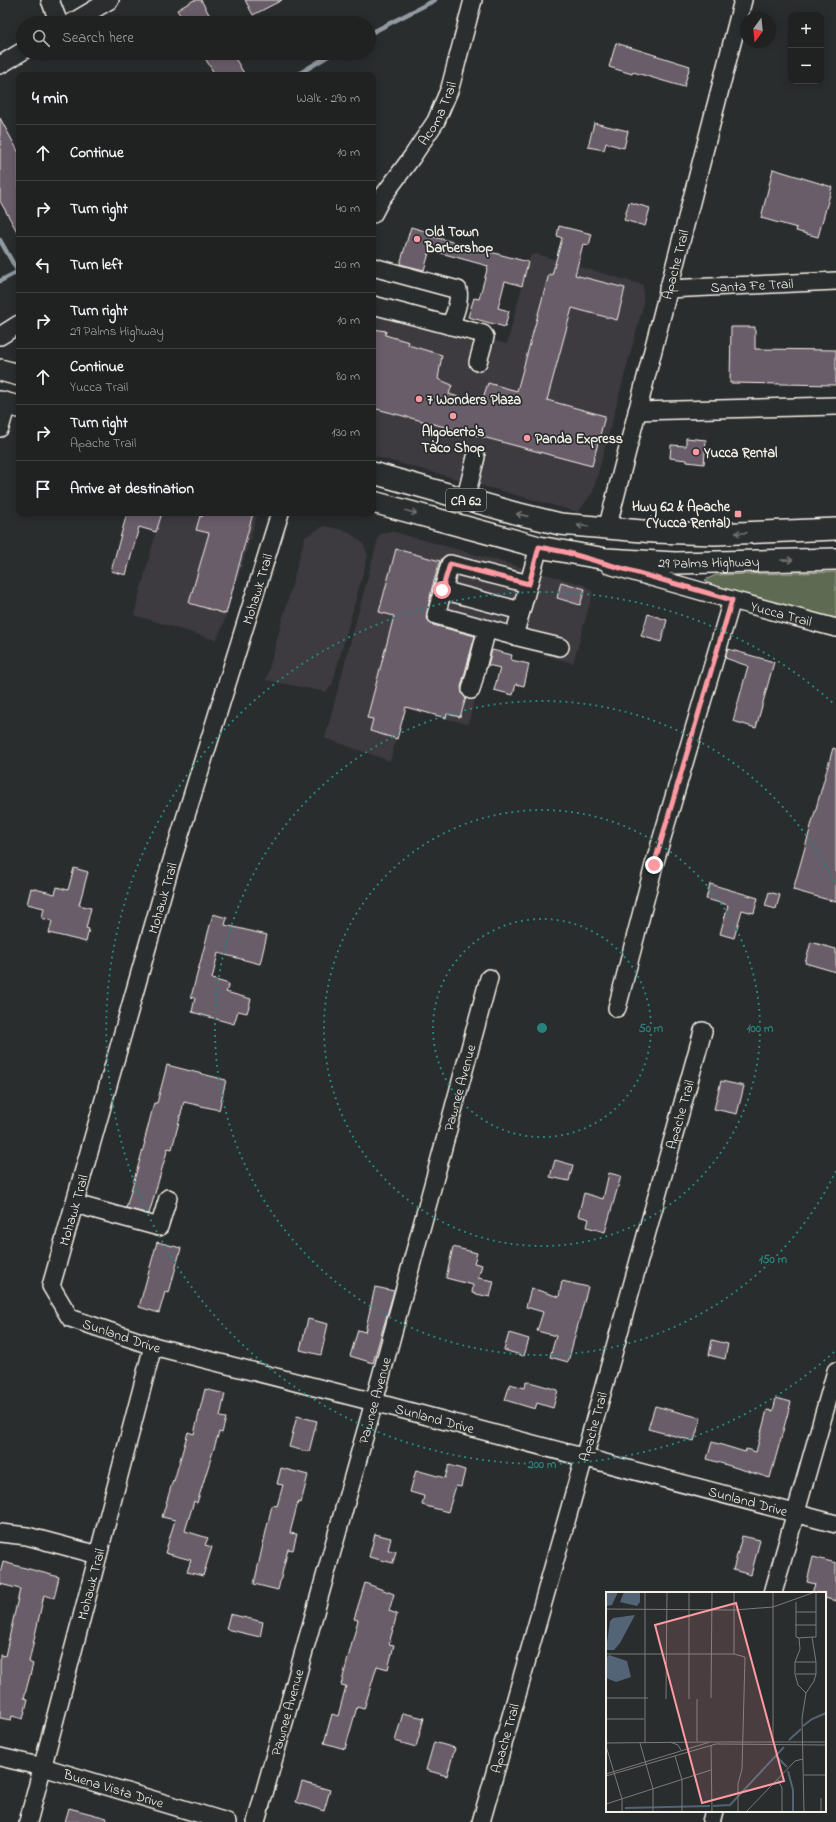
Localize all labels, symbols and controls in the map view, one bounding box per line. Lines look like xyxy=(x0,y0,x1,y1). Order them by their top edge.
north arrow xyxy=(740,12,776,48)
map controls xyxy=(788,12,824,84)
button: + xyxy=(788,12,824,48)
search box xyxy=(16,16,376,60)
icon: search xyxy=(30,27,52,49)
text: Search here xyxy=(62,27,134,49)
button: − xyxy=(788,48,824,84)
street label: Acoma Trail xyxy=(414,80,463,150)
text: 4 min xyxy=(32,86,68,111)
text: Walk · 290 m xyxy=(296,89,360,108)
icon: ahead xyxy=(32,142,54,164)
text: Continue xyxy=(70,142,124,164)
text: 10 m xyxy=(337,143,360,162)
icon: right xyxy=(32,198,54,220)
text: Turn right xyxy=(70,198,128,220)
text: 40 m xyxy=(336,199,360,218)
place label: Old Town Barbershop xyxy=(424,222,493,259)
street label: Apache Trail xyxy=(657,228,695,302)
marker: Old Town Barbershop xyxy=(412,234,422,244)
icon: left xyxy=(32,254,54,276)
text: Turn left xyxy=(70,254,123,276)
text: 20 m xyxy=(335,255,360,274)
street label: Santa Fe Trail xyxy=(710,274,794,299)
text: Turn right xyxy=(70,300,128,322)
icon: right xyxy=(32,310,54,332)
text: 10 m xyxy=(337,311,360,330)
text: 29 Palms Highway xyxy=(70,322,164,341)
text: Continue xyxy=(70,356,124,378)
icon: ahead xyxy=(32,366,54,388)
text: 80 m xyxy=(336,367,360,386)
text: Yucca Trail xyxy=(70,378,128,397)
place label: 7 Wonders Plaza xyxy=(427,390,521,411)
marker: 7 Wonders Plaza xyxy=(414,394,424,404)
marker: Algoberto's Taco Shop xyxy=(448,411,458,421)
text: Turn right xyxy=(70,412,128,434)
icon: right xyxy=(32,422,54,444)
place label: Algoberto's Taco Shop xyxy=(421,422,485,459)
text: 130 m xyxy=(332,423,360,442)
place label: Panda Express xyxy=(535,429,623,450)
marker: Panda Express xyxy=(522,433,532,443)
text: Apache Trail xyxy=(70,434,136,453)
place label: Yucca Rental xyxy=(703,443,778,464)
marker: Yucca Rental xyxy=(691,447,701,457)
icon: arrive xyxy=(32,478,54,500)
text: Arrive at destination xyxy=(70,478,194,500)
road number: CA 62 xyxy=(446,489,486,511)
place label: Hwy 62 & Apache (Yucca Rental) xyxy=(632,497,731,534)
one-way arrow xyxy=(404,509,417,516)
marker: Hwy 62 & Apache (Yucca Rental) xyxy=(733,509,743,519)
one-way arrow xyxy=(516,510,529,518)
one-way arrow xyxy=(577,522,590,530)
one-way arrow xyxy=(735,529,748,536)
street label: Mohawk Trail xyxy=(238,552,279,627)
street label: 29 Palms Highway xyxy=(658,552,760,575)
one-way arrow xyxy=(780,557,793,564)
route start xyxy=(433,581,451,599)
street label: Yucca Trail xyxy=(748,596,814,633)
route end xyxy=(645,856,663,874)
street label: Mohawk Trail xyxy=(143,860,184,936)
text: 50 m xyxy=(639,1020,664,1038)
text: 100 m xyxy=(747,1020,774,1038)
centre of rings xyxy=(535,1021,549,1035)
street label: Pawnee Avenue xyxy=(439,1042,483,1134)
street label: Apache Trail xyxy=(662,1078,701,1152)
street label: Mohawk Trail xyxy=(54,1172,95,1248)
text: 150 m xyxy=(759,1251,788,1269)
street label: Sunland Drive xyxy=(79,1314,163,1360)
street label: Pawnee Avenue xyxy=(354,1354,398,1446)
street label: Apache Trail xyxy=(575,1390,614,1464)
street label: Sunland Drive xyxy=(392,1399,477,1440)
text: 200 m xyxy=(527,1456,557,1474)
street label: Sunland Drive xyxy=(706,1482,790,1523)
street label: Mohawk Trail xyxy=(73,1546,111,1622)
inset map xyxy=(606,1592,826,1812)
street label: Pawnee Avenue xyxy=(266,1666,311,1758)
street label: Apache Trail xyxy=(486,1702,526,1776)
street label: Buena Vista Drive xyxy=(60,1764,167,1815)

